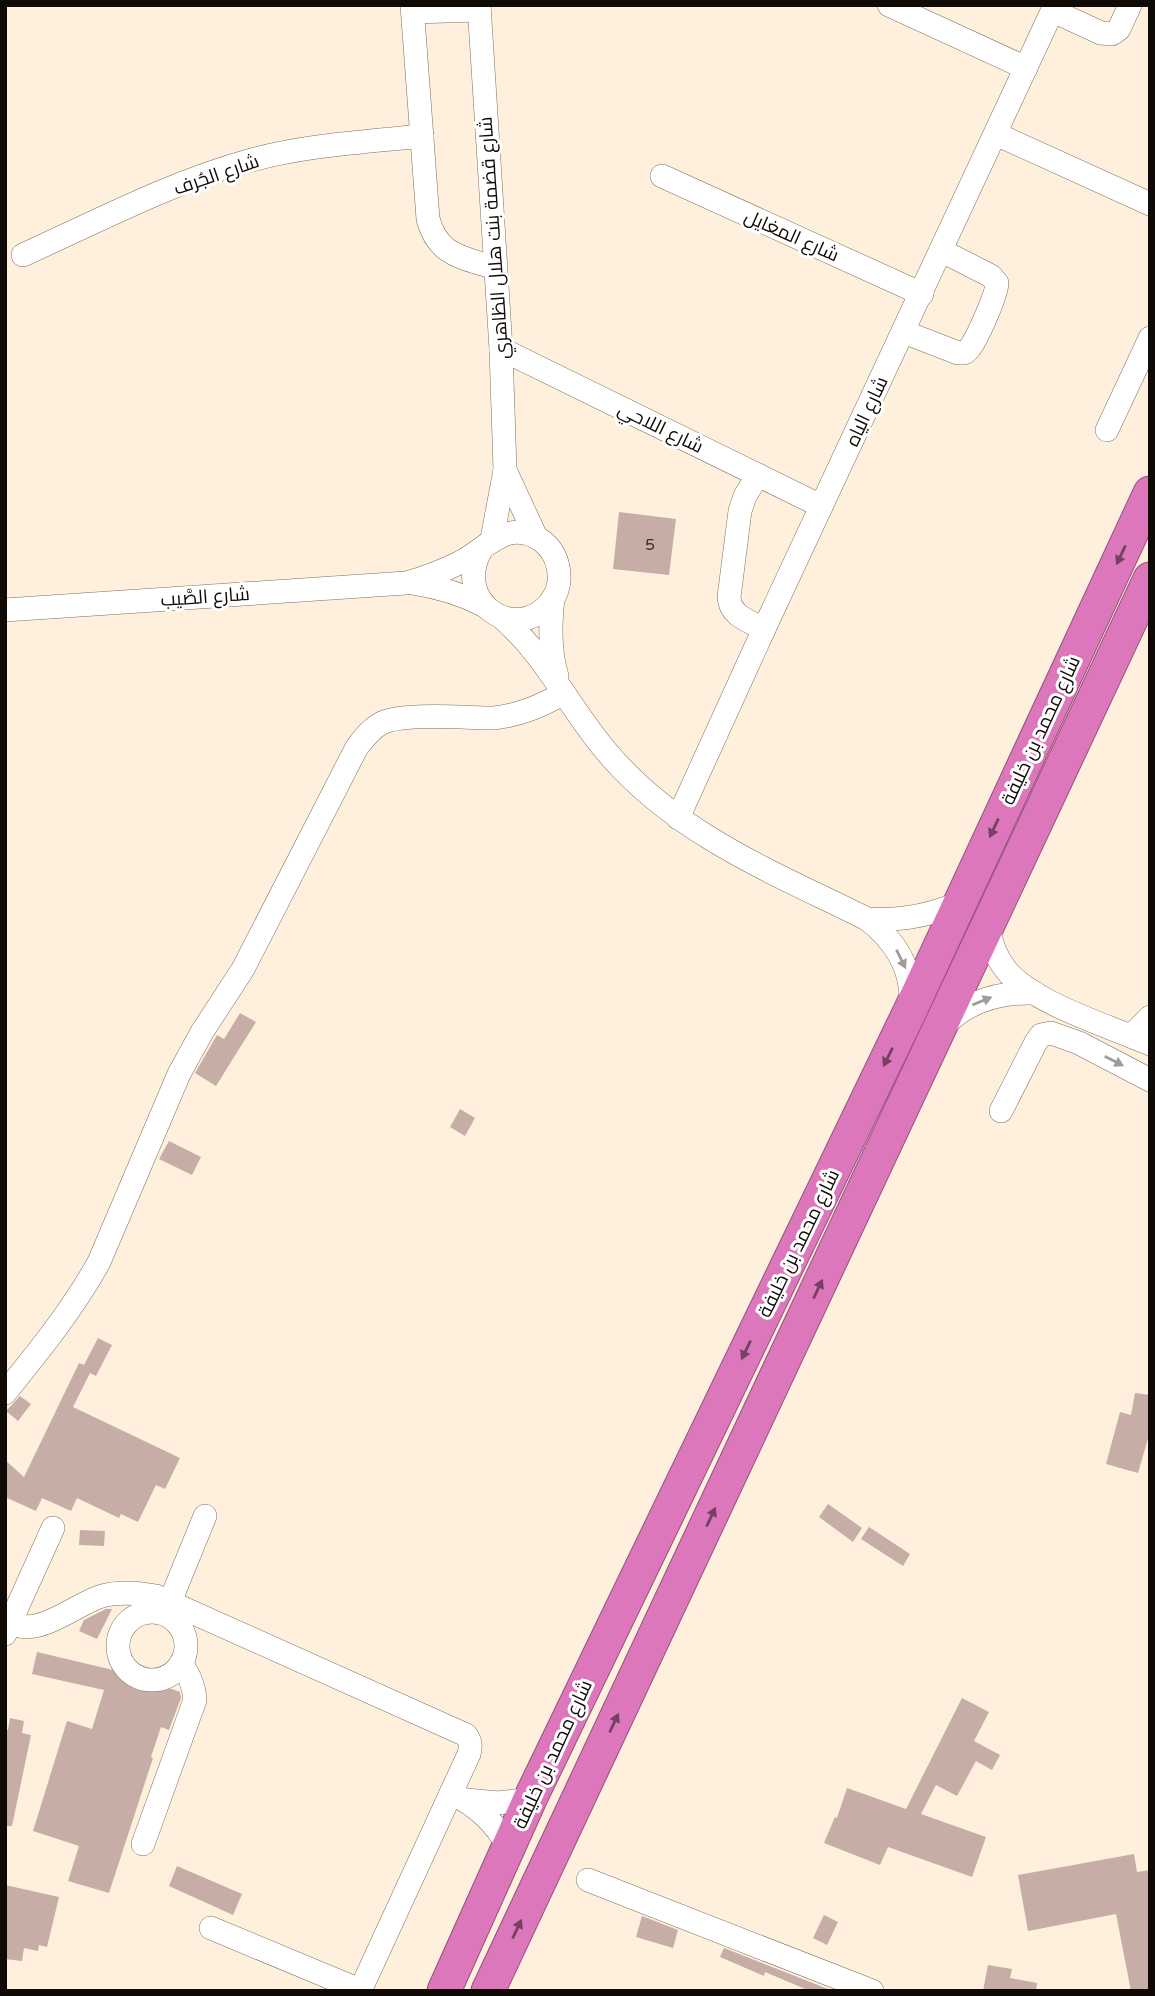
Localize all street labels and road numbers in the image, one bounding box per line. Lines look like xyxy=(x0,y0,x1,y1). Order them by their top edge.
street label: شارع قضمة بنت هلال الظاهري xyxy=(475,116,516,360)
street label: شارع الجُرف xyxy=(171,150,263,202)
street label: شارع المغايل xyxy=(740,205,842,268)
street label: شارع الياه xyxy=(841,373,894,451)
street label: شارع اللاحي xyxy=(613,398,707,461)
street label: شارع الصَّيب xyxy=(160,583,251,613)
street label: شارع محمد بن خليفة xyxy=(997,652,1087,809)
street label: شارع محمد بن خليفة xyxy=(754,1166,846,1322)
street label: شارع محمد بن خليفة xyxy=(509,1676,599,1833)

